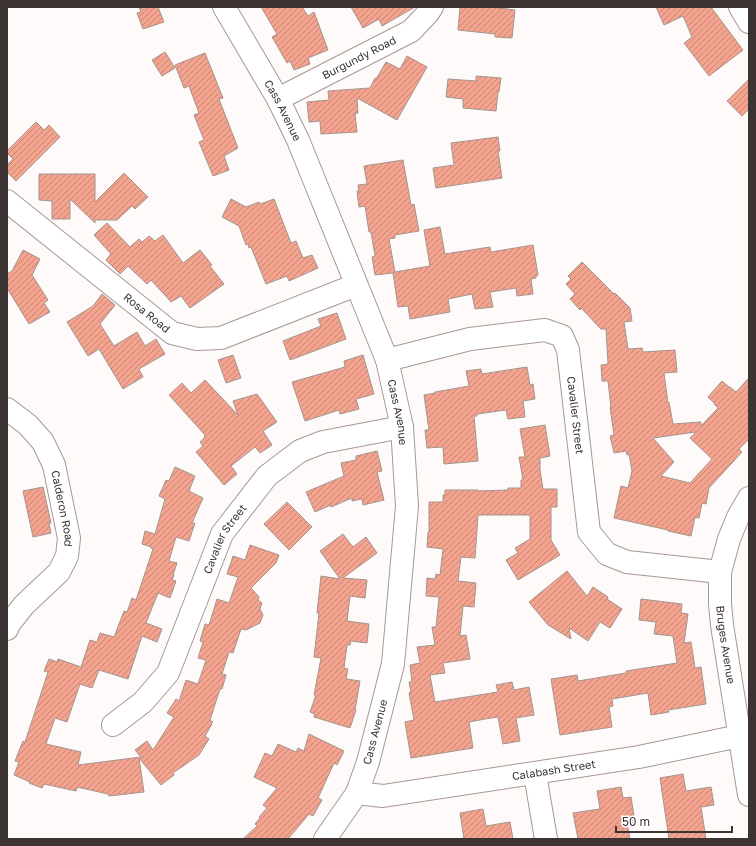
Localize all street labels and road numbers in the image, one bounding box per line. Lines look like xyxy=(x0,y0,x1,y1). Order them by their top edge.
street label: Burgundy Road xyxy=(320,33,398,81)
street label: Cass Avenue xyxy=(262,77,304,143)
street label: Rosa Road xyxy=(121,290,173,335)
street label: Cavalier Street xyxy=(565,376,587,455)
street label: Cass Avenue xyxy=(385,378,410,446)
street label: Calderon Road xyxy=(49,469,76,547)
street label: Cavalier Street xyxy=(200,501,249,576)
street label: Bruges Avenue xyxy=(714,605,738,685)
street label: Cass Avenue xyxy=(360,698,389,766)
street label: Calabash Street xyxy=(511,757,596,782)

